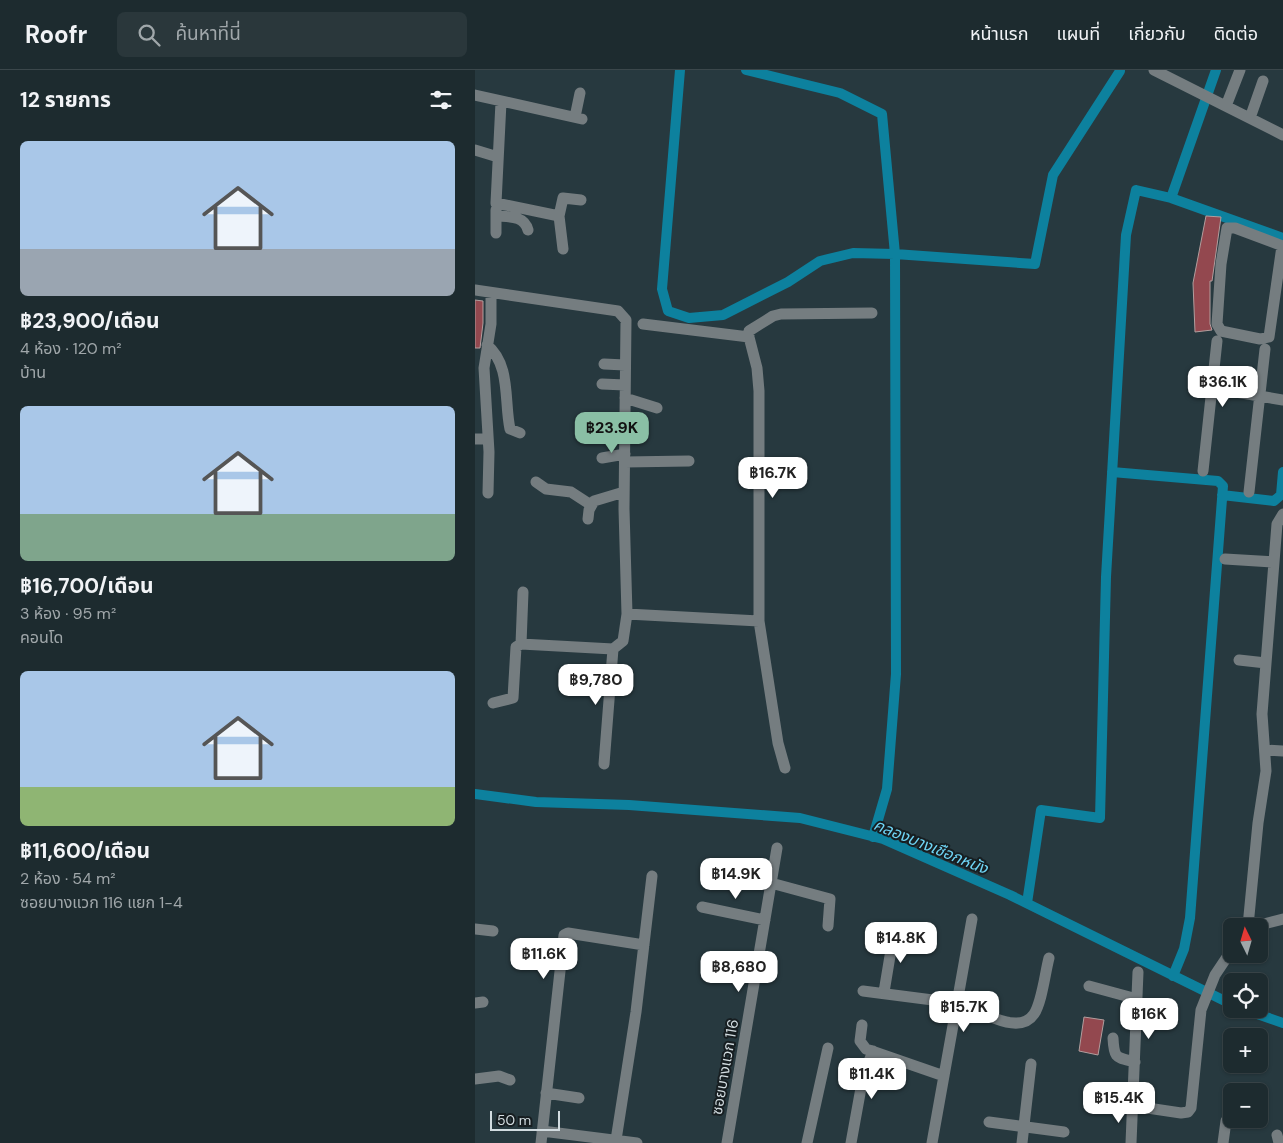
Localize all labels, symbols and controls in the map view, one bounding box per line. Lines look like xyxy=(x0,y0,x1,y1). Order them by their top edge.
search box xyxy=(117,12,467,57)
text: Roofr xyxy=(25,19,87,50)
icon: search xyxy=(135,21,163,49)
text: ค้นหาที่นี่ xyxy=(175,21,241,46)
text: หน้าแรก xyxy=(970,22,1028,46)
text: แผนที่ xyxy=(1056,22,1100,46)
text: เกี่ยวกับ xyxy=(1128,22,1186,46)
text: ติดต่อ xyxy=(1214,22,1258,46)
text: 12 รายการ xyxy=(20,86,111,114)
icon: filters xyxy=(427,86,455,114)
icon: home xyxy=(193,173,283,263)
text: ฿23,900/เดือน xyxy=(20,307,159,335)
text: 4 ห้อง · 120 m² xyxy=(20,338,122,359)
text: บ้าน xyxy=(20,362,46,383)
pin: ฿36.1K xyxy=(1182,366,1264,408)
text: ฿36.1K xyxy=(1199,371,1247,392)
pin: ฿23.9K xyxy=(571,412,653,454)
text: ฿23.9K xyxy=(586,417,638,438)
icon: home xyxy=(193,438,283,528)
pin: ฿16.7K xyxy=(732,456,814,499)
text: ฿16.7K xyxy=(749,462,797,483)
text: ฿16,700/เดือน xyxy=(20,572,153,600)
text: 3 ห้อง · 95 m² xyxy=(20,603,116,624)
text: คอนโด xyxy=(20,627,63,648)
pin: ฿9,780 xyxy=(555,664,637,706)
text: ฿9,780 xyxy=(569,669,623,690)
icon: home xyxy=(193,703,283,793)
water label: คลองบางเชือกหนัง xyxy=(871,814,992,879)
text: ฿11,600/เดือน xyxy=(20,837,150,865)
pin: ฿14.9K xyxy=(695,858,777,900)
text: ฿14.9K xyxy=(711,863,761,884)
text: 2 ห้อง · 54 m² xyxy=(20,868,116,889)
text: ซอยบางแวก 116 แยก 1-4 xyxy=(20,892,183,913)
north arrow xyxy=(1223,918,1267,962)
map controls xyxy=(1223,918,1268,1128)
pin: ฿14.8K xyxy=(860,922,942,964)
text: ฿14.8K xyxy=(876,927,926,948)
pin: ฿11.6K xyxy=(503,938,585,980)
text: ฿11.6K xyxy=(521,943,567,964)
pin: ฿8,680 xyxy=(698,950,780,993)
text: ฿8,680 xyxy=(712,956,766,977)
button: locate xyxy=(1223,973,1268,1018)
pin: ฿15.7K xyxy=(923,990,1005,1033)
text: ฿15.7K xyxy=(940,996,988,1017)
pin: ฿16K xyxy=(1119,998,1179,1040)
text: ฿16K xyxy=(1131,1003,1167,1024)
street label: ซอยบางแวก 116 xyxy=(707,1018,743,1116)
button: + xyxy=(1223,1028,1268,1073)
pin: ฿11.4K xyxy=(831,1058,913,1100)
text: ฿11.4K xyxy=(849,1063,895,1084)
pin: ฿15.4K xyxy=(1078,1082,1160,1124)
button: − xyxy=(1223,1083,1268,1128)
text: ฿15.4K xyxy=(1094,1087,1144,1108)
scale bar xyxy=(490,1108,560,1131)
text: 50 m xyxy=(497,1111,531,1129)

